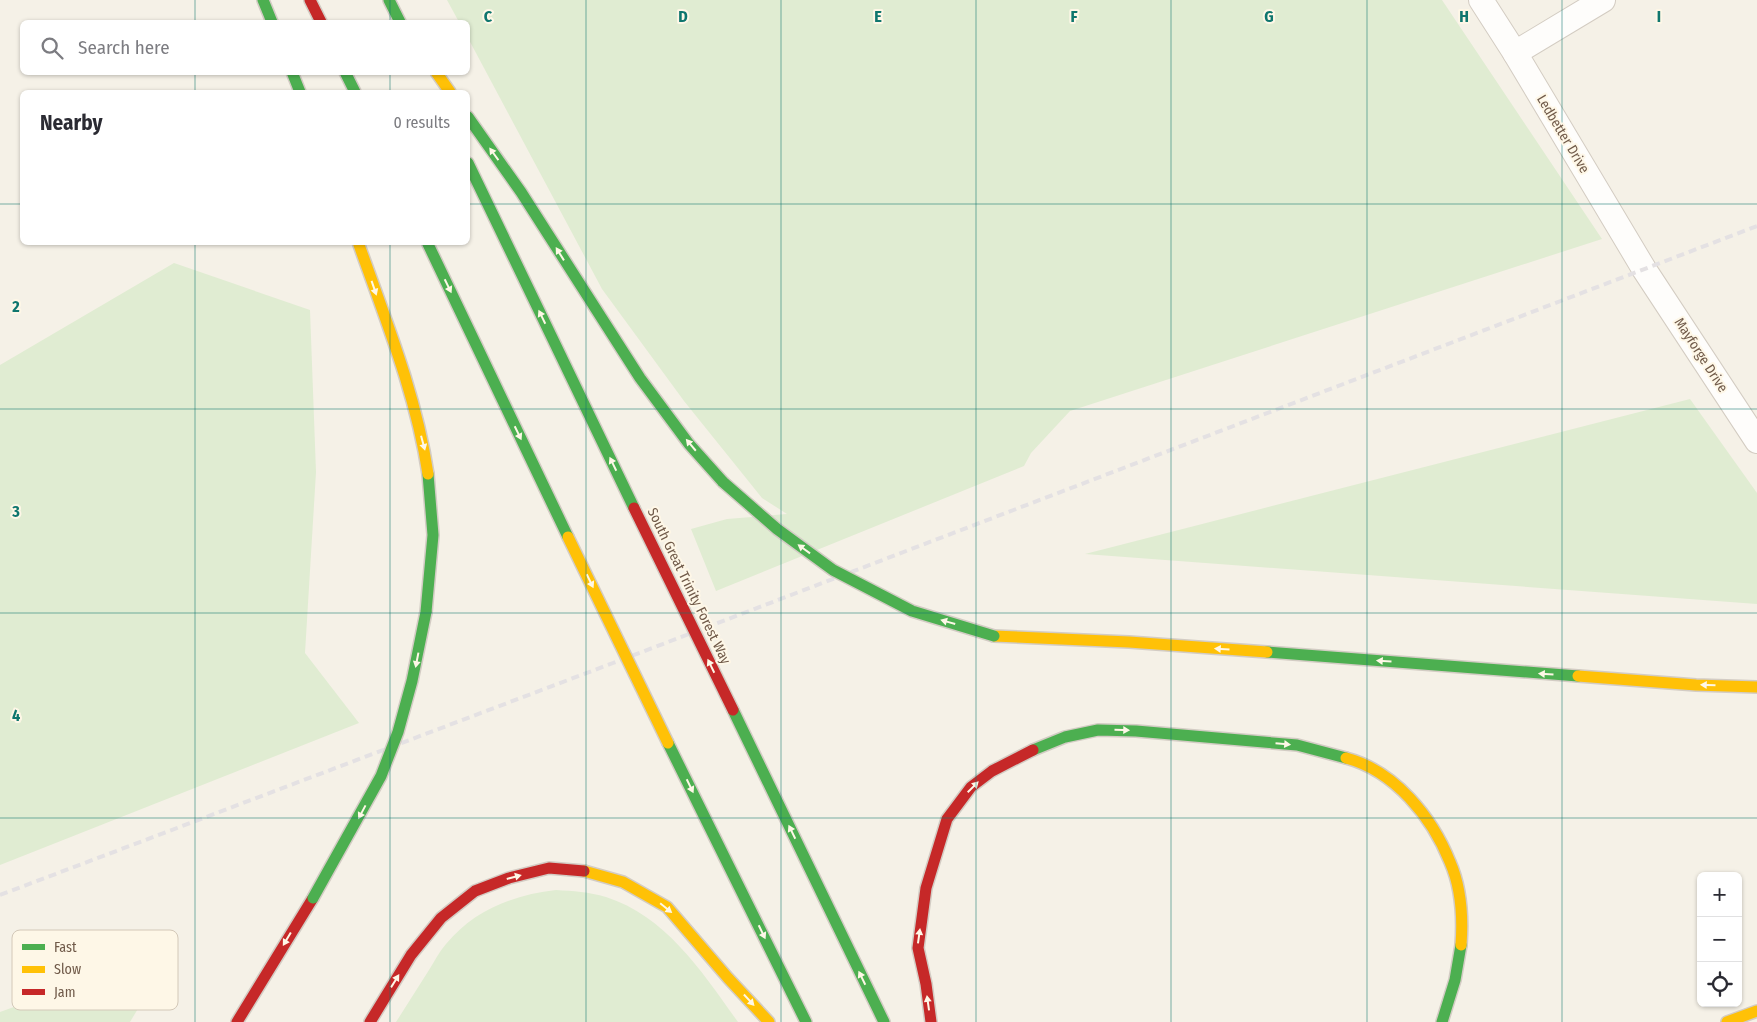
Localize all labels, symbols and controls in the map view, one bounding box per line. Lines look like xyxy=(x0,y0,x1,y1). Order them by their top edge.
text: C xyxy=(484,7,493,26)
text: D xyxy=(678,7,688,26)
text: E xyxy=(874,7,882,26)
text: F xyxy=(1070,7,1078,26)
text: G xyxy=(1264,7,1274,26)
text: H xyxy=(1459,7,1469,26)
text: I xyxy=(1657,7,1661,26)
search box xyxy=(20,20,470,75)
icon: search xyxy=(38,34,66,62)
text: Search here xyxy=(78,36,170,59)
street label: Ledbetter Drive xyxy=(1533,92,1593,176)
text: Nearby xyxy=(40,110,102,136)
text: 0 results xyxy=(393,113,450,132)
one-way arrow xyxy=(489,148,500,161)
one-way arrow xyxy=(555,247,565,260)
one-way arrow xyxy=(444,279,452,294)
one-way arrow xyxy=(371,281,378,296)
text: 2 xyxy=(11,297,20,316)
one-way arrow xyxy=(538,310,547,325)
street label: Mayforge Drive xyxy=(1671,315,1731,395)
one-way arrow xyxy=(514,426,522,440)
one-way arrow xyxy=(419,436,427,451)
one-way arrow xyxy=(685,440,697,452)
one-way arrow xyxy=(609,457,617,471)
text: 3 xyxy=(11,502,20,521)
street label: South Great Trinity Forest Way xyxy=(644,505,735,668)
one-way arrow xyxy=(797,544,811,554)
one-way arrow xyxy=(586,574,594,588)
one-way arrow xyxy=(940,617,955,625)
one-way arrow xyxy=(1214,645,1230,653)
one-way arrow xyxy=(412,652,420,668)
one-way arrow xyxy=(1376,657,1392,665)
one-way arrow xyxy=(707,659,715,673)
one-way arrow xyxy=(1538,669,1554,677)
one-way arrow xyxy=(1700,681,1716,689)
text: 4 xyxy=(12,706,20,725)
one-way arrow xyxy=(1114,726,1130,734)
one-way arrow xyxy=(1276,740,1292,748)
one-way arrow xyxy=(686,779,694,793)
one-way arrow xyxy=(967,781,979,793)
one-way arrow xyxy=(358,804,366,819)
one-way arrow xyxy=(787,825,795,839)
map controls xyxy=(1697,872,1742,1007)
button: + xyxy=(1697,872,1742,917)
one-way arrow xyxy=(506,873,521,881)
one-way arrow xyxy=(659,903,672,914)
button: − xyxy=(1697,917,1742,962)
one-way arrow xyxy=(758,925,766,939)
one-way arrow xyxy=(916,928,924,944)
legend xyxy=(12,930,178,1010)
one-way arrow xyxy=(283,933,292,946)
text: Fast xyxy=(54,939,77,956)
text: Slow xyxy=(54,961,81,978)
button: locate xyxy=(1697,962,1742,1007)
one-way arrow xyxy=(858,971,866,985)
one-way arrow xyxy=(391,974,400,987)
text: Jam xyxy=(54,984,75,1001)
one-way arrow xyxy=(743,994,755,1006)
one-way arrow xyxy=(924,995,932,1011)

